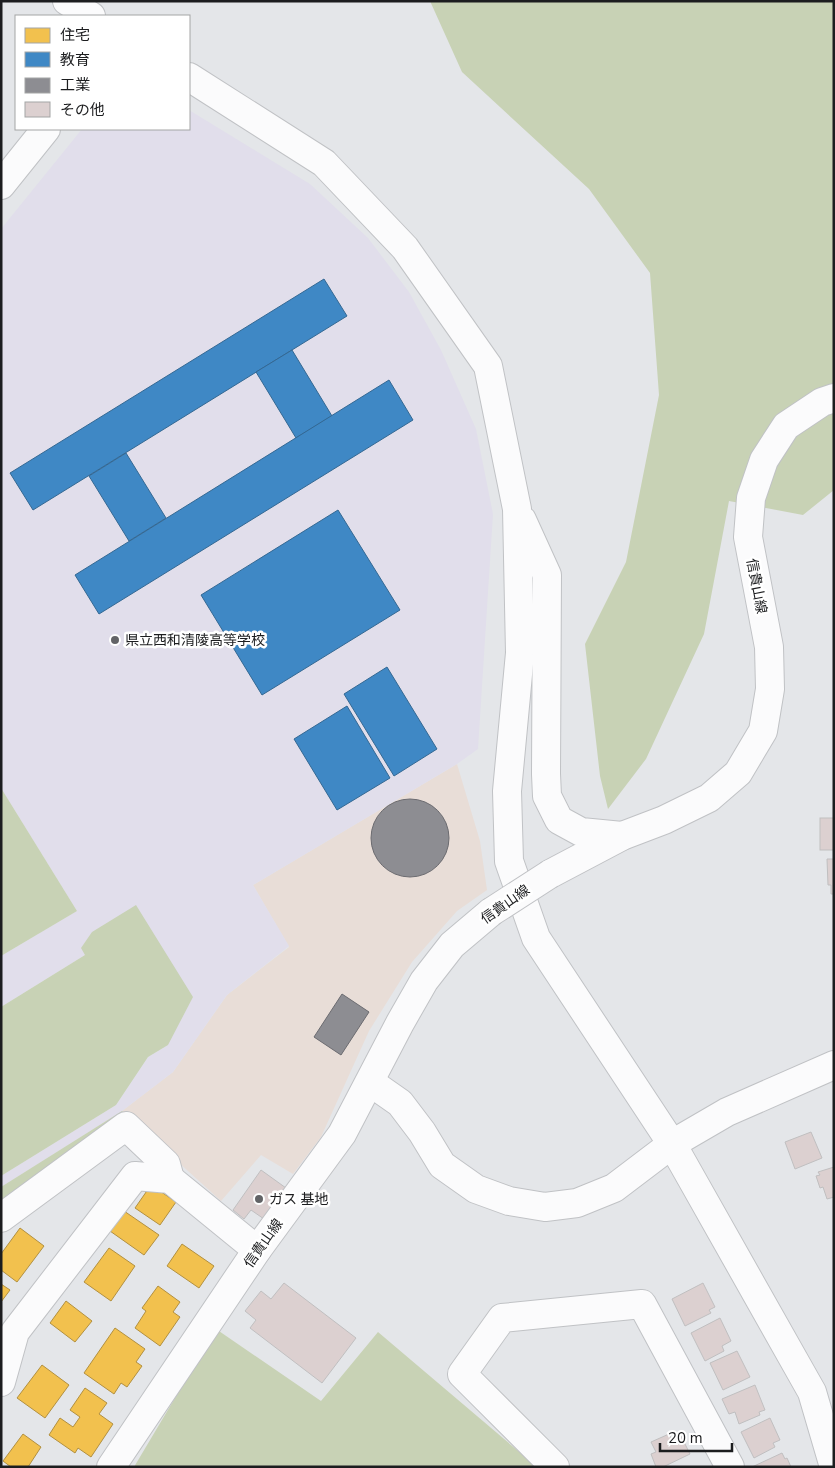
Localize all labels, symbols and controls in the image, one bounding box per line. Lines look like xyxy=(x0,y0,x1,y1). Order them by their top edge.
legend xyxy=(15,15,190,130)
text: 住宅 xyxy=(60,25,90,45)
text: 教育 xyxy=(60,50,90,70)
text: 工業 xyxy=(60,75,90,95)
text: その他 xyxy=(60,100,105,120)
street label: 信貴山線 xyxy=(742,557,771,615)
place label: 県立西和清陵高等学校 xyxy=(125,631,265,650)
marker: 県立西和清陵高等学校 xyxy=(109,634,121,646)
street label: 信貴山線 xyxy=(477,881,534,928)
place label: ガス 基地 xyxy=(269,1190,329,1209)
marker: ガス 基地 xyxy=(253,1193,265,1205)
street label: 信貴山線 xyxy=(240,1215,287,1272)
scale bar xyxy=(660,1420,732,1452)
text: 20 m xyxy=(668,1428,703,1448)

